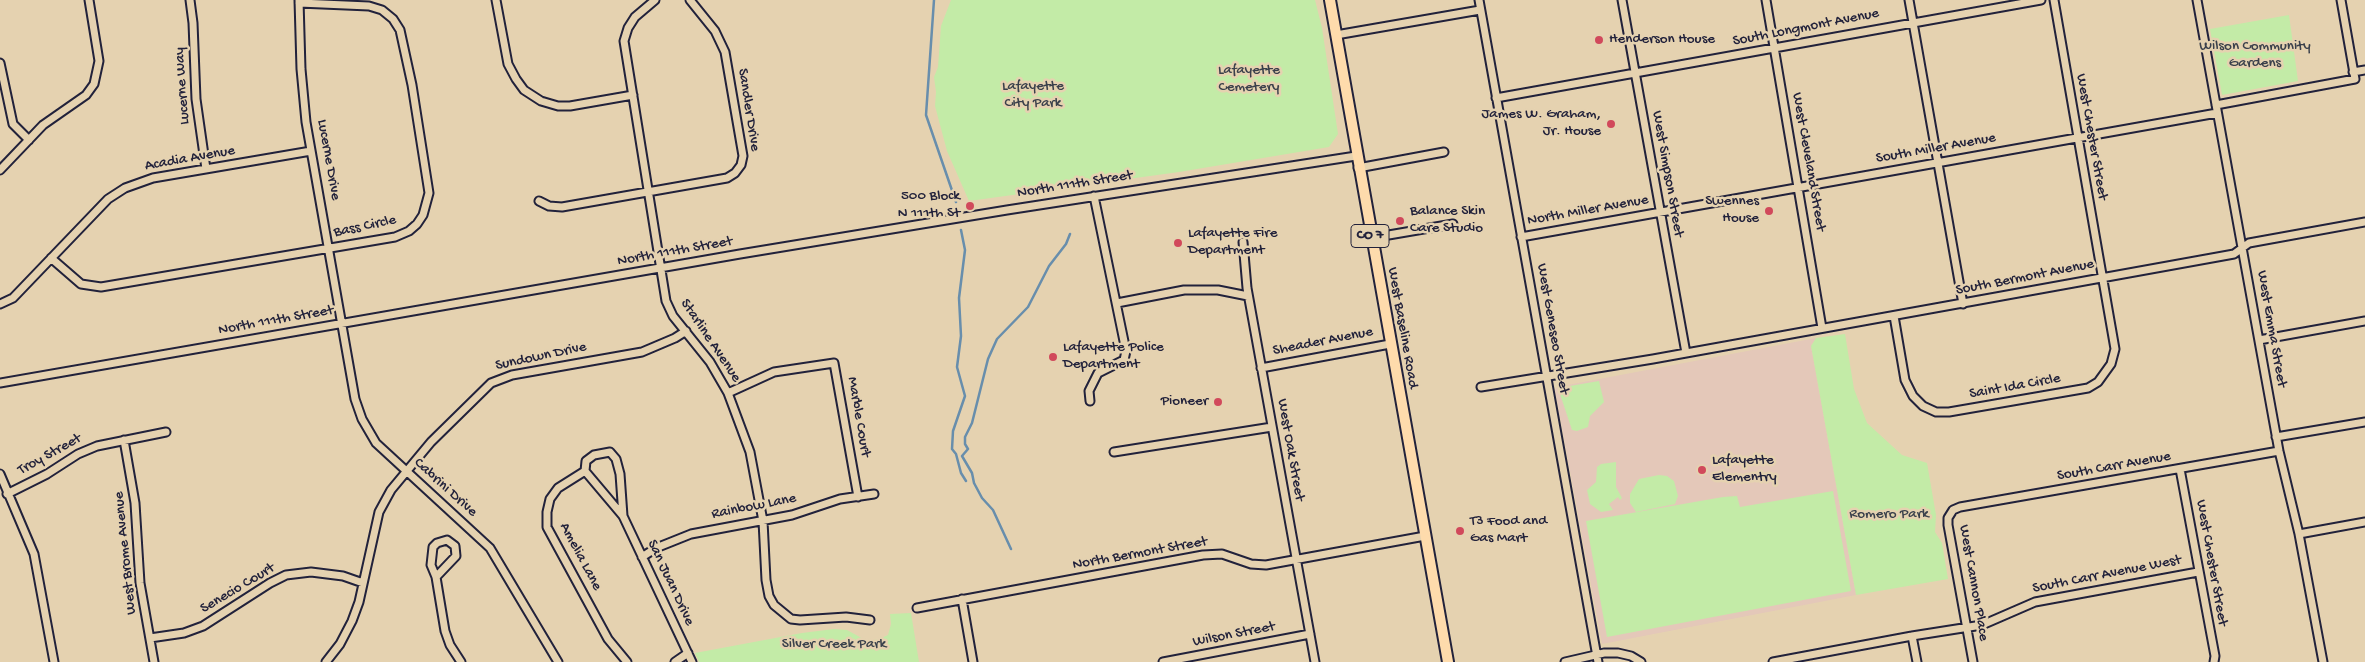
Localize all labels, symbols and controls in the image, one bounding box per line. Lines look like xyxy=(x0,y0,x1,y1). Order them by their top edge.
street label: South Longmont Avenue xyxy=(1731,5,1881,51)
place label: Henderson House xyxy=(1609,31,1715,49)
marker: Henderson House xyxy=(1593,34,1605,46)
park label: Wilson Community Gardens xyxy=(2199,38,2311,73)
street label: Lucerne Way xyxy=(171,47,195,125)
park label: Lafayette Cemetery xyxy=(1218,62,1280,97)
street label: Sandler Drive xyxy=(733,67,763,153)
street label: West Chester Street xyxy=(2071,72,2111,202)
park label: Lafayette City Park xyxy=(1002,78,1064,113)
street label: West Cleveland Street xyxy=(1787,91,1829,233)
place label: James W. Graham, Jr. House xyxy=(1481,106,1601,141)
street label: West Simpson Street xyxy=(1647,109,1687,239)
street label: Lucerne Drive xyxy=(312,118,344,202)
marker: James W. Graham, Jr. House xyxy=(1605,118,1617,130)
street label: South Miller Avenue xyxy=(1875,130,1997,168)
street label: Acadia Avenue xyxy=(143,142,237,176)
street label: North 111th Street xyxy=(1016,167,1134,203)
place label: 500 Block N 111th St xyxy=(898,188,960,223)
street label: North Miller Avenue xyxy=(1526,191,1650,231)
place label: Swennes House xyxy=(1705,193,1759,228)
marker: 500 Block N 111th St xyxy=(964,200,976,212)
place label: Balance Skin Care Studio xyxy=(1410,203,1485,238)
marker: Swennes House xyxy=(1763,205,1775,217)
street label: Bass Circle xyxy=(332,212,398,242)
marker: Balance Skin Care Studio xyxy=(1394,215,1406,227)
place label: Lafayette Fire Department xyxy=(1188,225,1277,260)
road number: CO 7 xyxy=(1351,225,1389,248)
street label: North 111th Street xyxy=(616,233,734,271)
marker: Lafayette Fire Department xyxy=(1172,237,1184,249)
street label: South Bermont Avenue xyxy=(1954,256,2096,300)
street label: West Geneseo Street xyxy=(1532,262,1572,396)
street label: West Baseline Road xyxy=(1382,266,1422,390)
street label: West Emma Street xyxy=(2252,269,2290,389)
street label: Starline Avenue xyxy=(675,296,745,386)
street label: North 111th Street xyxy=(217,302,335,340)
street label: Sheader Avenue xyxy=(1271,323,1375,361)
street label: Sundown Drive xyxy=(494,339,588,375)
place label: Lafayette Police Department xyxy=(1063,339,1164,374)
marker: Lafayette Police Department xyxy=(1047,351,1059,363)
street label: Saint Ida Circle xyxy=(1968,370,2062,404)
street label: Marble Court xyxy=(842,376,874,458)
place label: Pioneer xyxy=(1161,393,1208,411)
marker: Pioneer xyxy=(1212,396,1224,408)
street label: West Oak Street xyxy=(1272,398,1308,502)
street label: Troy Street xyxy=(15,430,85,480)
street label: South Carr Avenue xyxy=(2056,448,2172,486)
place label: Lafayette Elementry xyxy=(1712,452,1777,487)
street label: Cabrini Drive xyxy=(409,455,481,521)
marker: Lafayette Elementry xyxy=(1696,464,1708,476)
street label: Rainbow Lane xyxy=(710,490,798,524)
street label: West Brome Avenue xyxy=(111,491,141,615)
street label: West Chester Street xyxy=(2191,498,2231,628)
park label: Romero Park xyxy=(1849,506,1929,524)
place label: T3 Food and Gas Mart xyxy=(1470,513,1547,548)
street label: Amelia Lane xyxy=(555,520,605,594)
street label: West Cannon Place xyxy=(1954,524,1992,642)
marker: T3 Food and Gas Mart xyxy=(1454,525,1466,537)
street label: North Bermont Street xyxy=(1071,533,1209,575)
street label: San Juan Drive xyxy=(642,537,698,629)
street label: South Carr Avenue West xyxy=(2031,552,2183,598)
street label: Senecio Court xyxy=(198,560,278,618)
street label: Wilson Street xyxy=(1191,618,1277,652)
park label: Silver Creek Park xyxy=(782,636,886,654)

